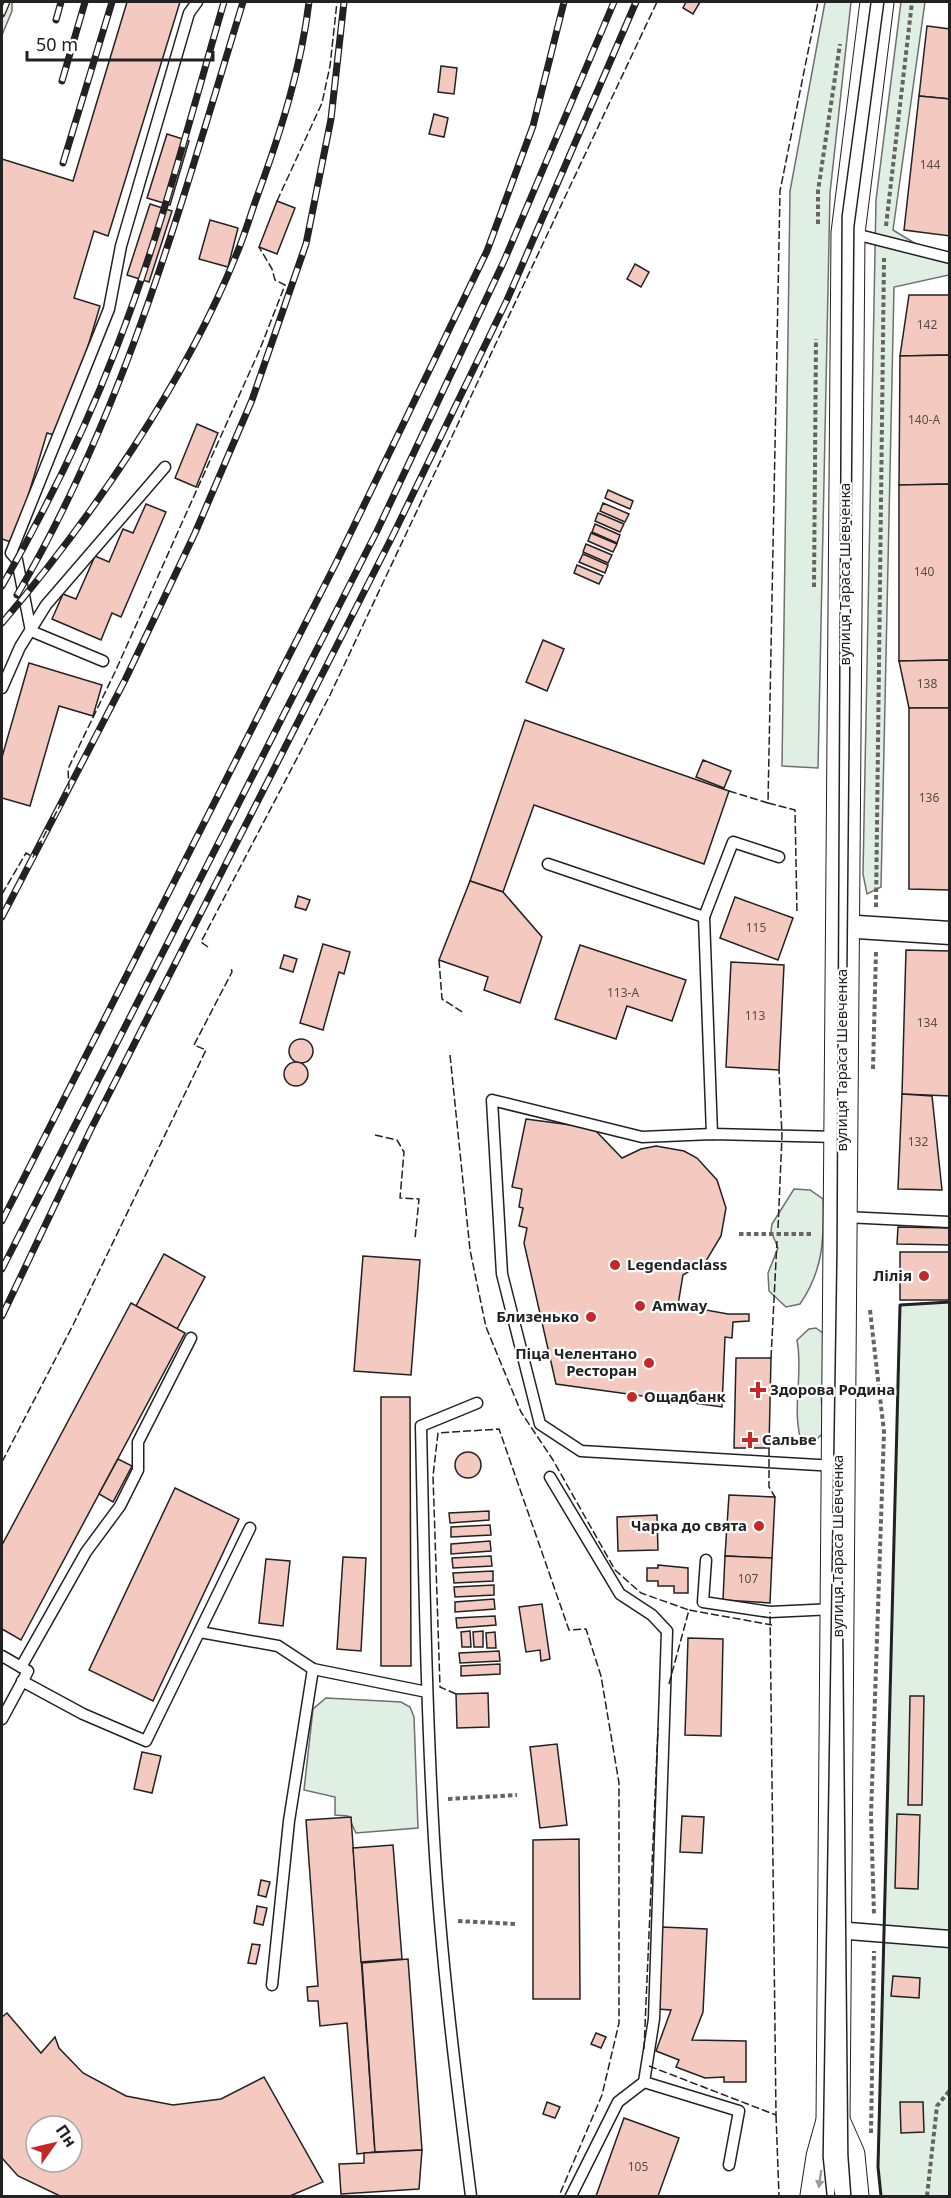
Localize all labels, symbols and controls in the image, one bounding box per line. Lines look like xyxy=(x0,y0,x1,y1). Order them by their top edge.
scale bar xyxy=(27,24,213,62)
text: 50 m xyxy=(36,32,78,56)
house number: 144 xyxy=(920,156,940,173)
house number: 142 xyxy=(917,316,937,333)
house number: 140-А xyxy=(908,411,940,428)
street label: вулиця Тараса Шевченка xyxy=(834,483,854,665)
house number: 140 xyxy=(914,563,934,580)
house number: 138 xyxy=(917,675,937,692)
house number: 136 xyxy=(919,789,939,806)
house number: 115 xyxy=(746,919,766,936)
street label: вулиця Тараса Шевченка xyxy=(831,969,851,1151)
house number: 113-А xyxy=(607,984,639,1001)
house number: 113 xyxy=(745,1007,765,1024)
house number: 134 xyxy=(917,1014,937,1031)
house number: 132 xyxy=(908,1133,928,1150)
place label: Legendaclass xyxy=(627,1254,727,1274)
marker: Legendaclass xyxy=(608,1258,622,1272)
place label: Лілія xyxy=(873,1265,912,1285)
marker: Лілія xyxy=(917,1269,931,1283)
place label: Amway xyxy=(652,1295,708,1315)
marker: Amway xyxy=(633,1299,647,1313)
place label: Близенько xyxy=(496,1306,579,1326)
marker: Близенько xyxy=(584,1310,598,1324)
place label: Піца Челентано Ресторан xyxy=(515,1343,637,1380)
marker: Піца Челентано Ресторан xyxy=(642,1356,656,1370)
place label: Здорова Родина xyxy=(770,1379,895,1399)
marker: Здорова Родина xyxy=(751,1383,765,1397)
place label: Ощадбанк xyxy=(644,1386,727,1406)
marker: Ощадбанк xyxy=(625,1390,639,1404)
place label: Сальве xyxy=(762,1429,817,1449)
marker: Сальве xyxy=(743,1433,757,1447)
street label: вулиця Тараса Шевченка xyxy=(827,1455,847,1637)
place label: Чарка до свята xyxy=(631,1515,747,1535)
marker: Чарка до свята xyxy=(752,1519,766,1533)
house number: 107 xyxy=(738,1570,758,1587)
north arrow xyxy=(24,2114,84,2174)
text: Пн xyxy=(51,2120,82,2151)
house number: 105 xyxy=(628,2158,648,2175)
one-way arrow xyxy=(815,2170,824,2189)

